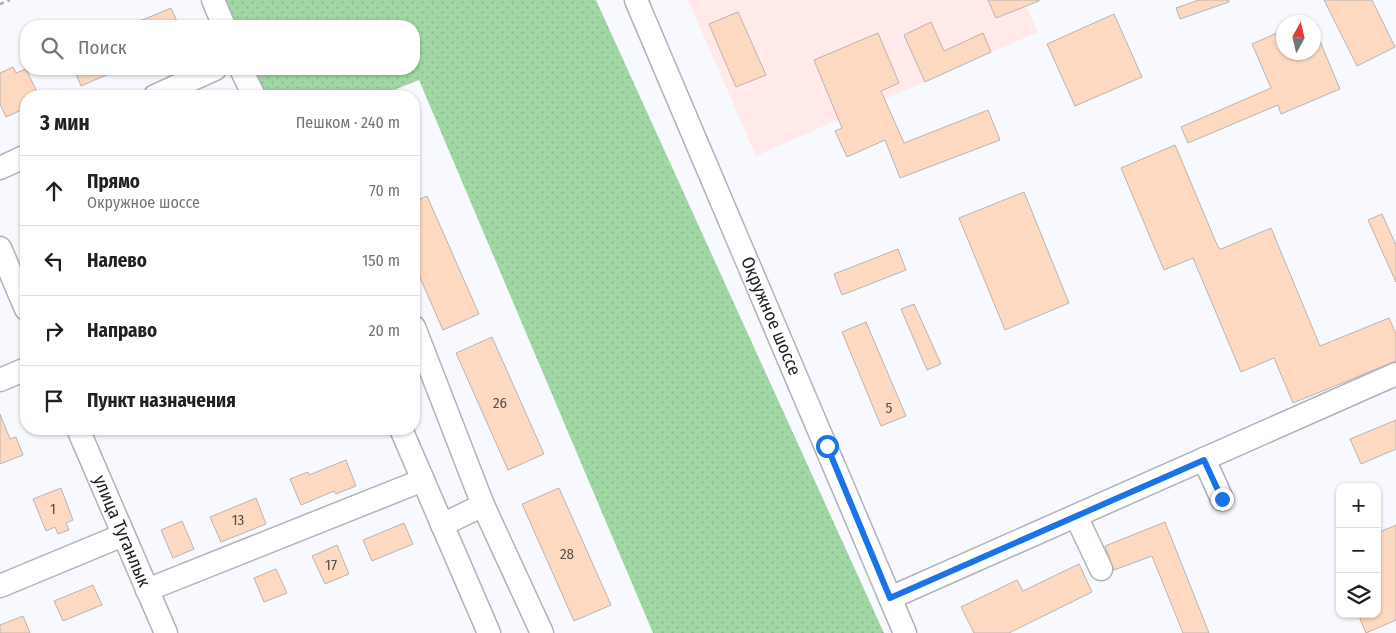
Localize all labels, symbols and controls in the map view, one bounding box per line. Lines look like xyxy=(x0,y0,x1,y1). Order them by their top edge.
north arrow xyxy=(1276,15,1321,60)
search box xyxy=(20,20,420,75)
icon: search xyxy=(38,34,66,62)
text: Поиск xyxy=(78,36,127,59)
text: 3 мин xyxy=(40,110,90,136)
text: Пешком · 240 m xyxy=(296,113,400,132)
text: Прямо xyxy=(87,170,140,193)
icon: ahead xyxy=(40,177,68,205)
text: 70 m xyxy=(369,181,400,200)
text: Окружное шоссе xyxy=(87,193,200,212)
icon: left xyxy=(40,247,68,275)
text: Налево xyxy=(87,249,147,272)
text: 150 m xyxy=(362,251,400,270)
street label: Окружное шоссе xyxy=(736,253,806,379)
icon: right xyxy=(40,317,68,345)
text: Направо xyxy=(87,319,157,342)
text: 20 m xyxy=(369,321,400,340)
icon: arrive xyxy=(40,387,68,415)
text: Пункт назначения xyxy=(87,389,236,412)
house number: 26 xyxy=(493,394,507,412)
house number: 5 xyxy=(886,399,893,417)
route start xyxy=(816,435,839,458)
street label: улица Туганлык xyxy=(89,472,156,591)
map controls xyxy=(1336,483,1381,618)
button: + xyxy=(1336,483,1381,528)
route end xyxy=(1211,488,1234,511)
house number: 1 xyxy=(50,500,56,518)
house number: 13 xyxy=(232,511,245,529)
button: − xyxy=(1336,528,1381,573)
house number: 28 xyxy=(560,545,574,563)
house number: 17 xyxy=(325,556,337,574)
button: layers xyxy=(1336,573,1381,618)

